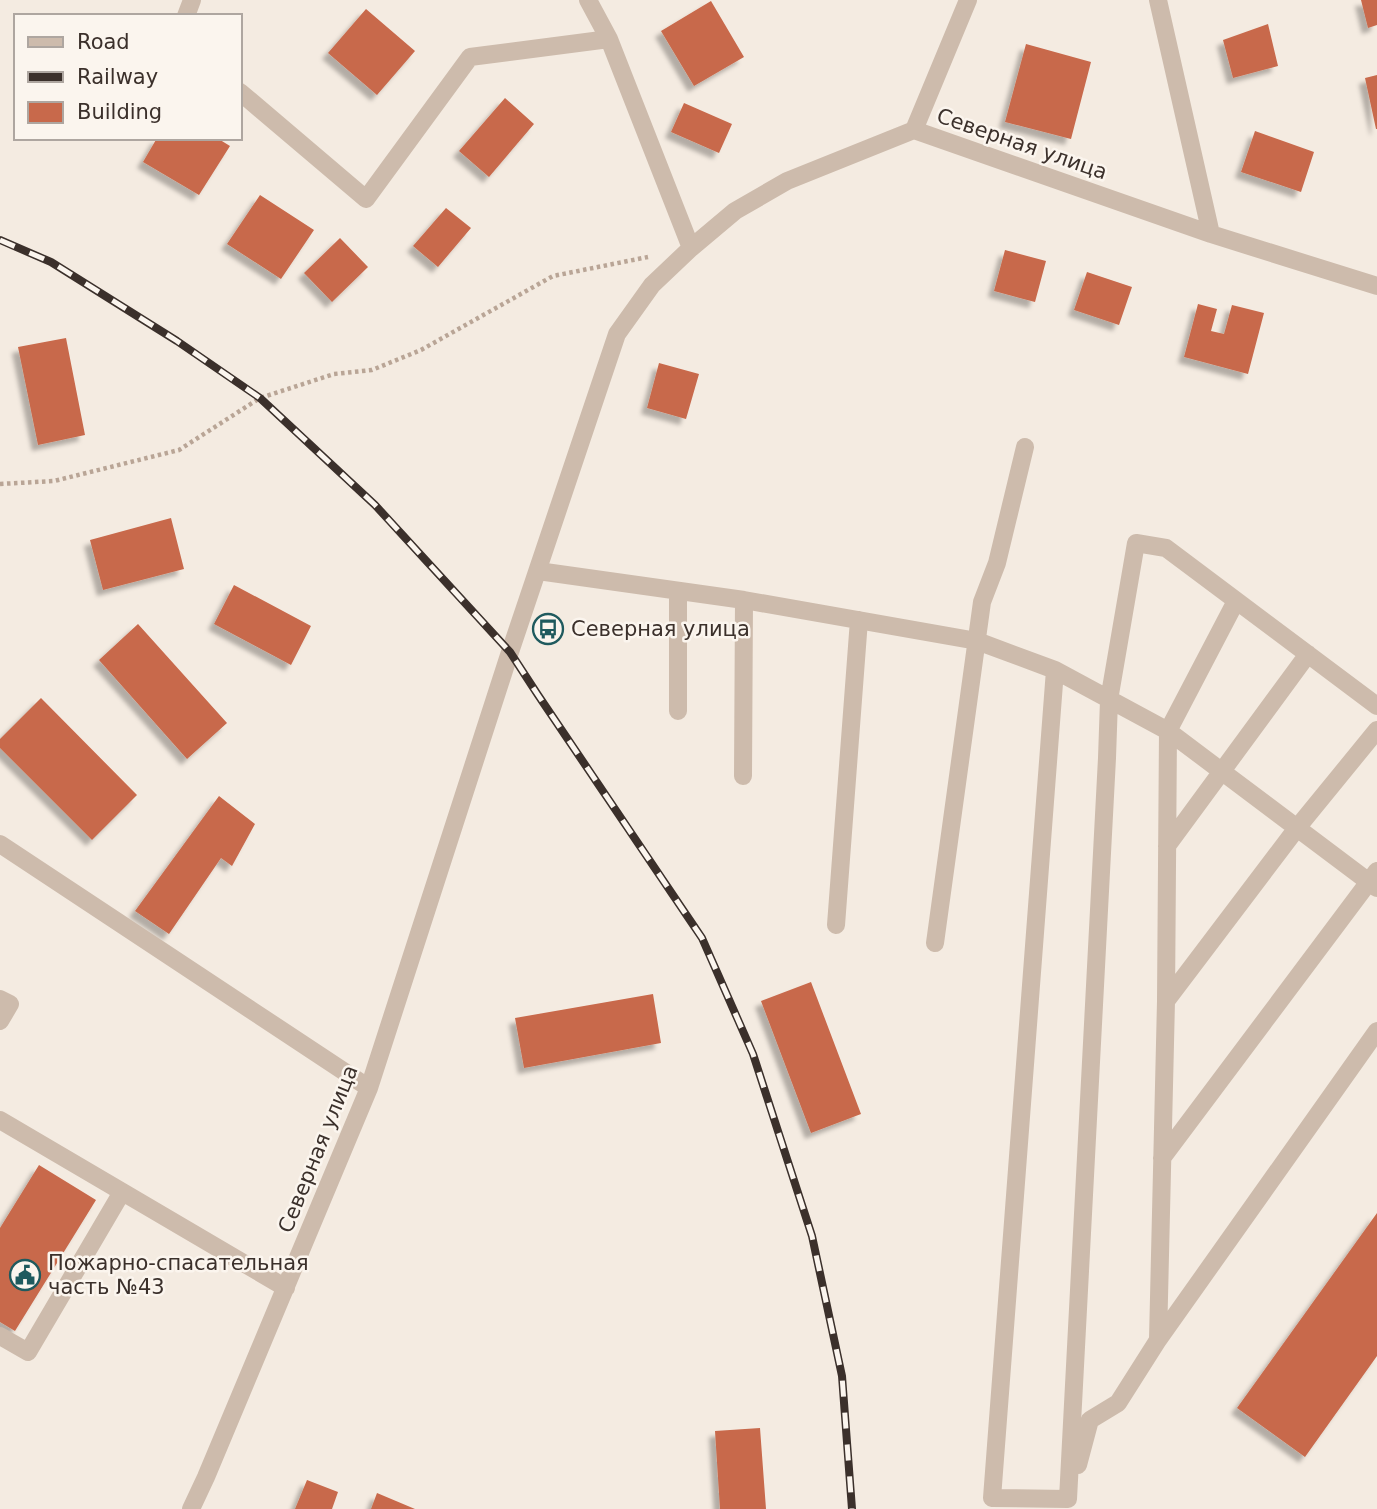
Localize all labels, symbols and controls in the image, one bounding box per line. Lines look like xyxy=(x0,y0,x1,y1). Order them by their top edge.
legend xyxy=(14,14,242,140)
text: Road xyxy=(77,30,130,54)
text: Railway xyxy=(77,65,158,89)
text: Building xyxy=(77,100,162,124)
street label: Северная улица xyxy=(934,104,1110,184)
bus stop icon: Северная улица xyxy=(531,612,565,646)
place label: Северная улица xyxy=(571,617,750,641)
street label: Северная улица xyxy=(273,1062,363,1236)
place label: Пожарно-спасательная часть №43 xyxy=(48,1251,309,1299)
public building icon: Пожарно-спасательная часть №43 xyxy=(8,1258,42,1292)

